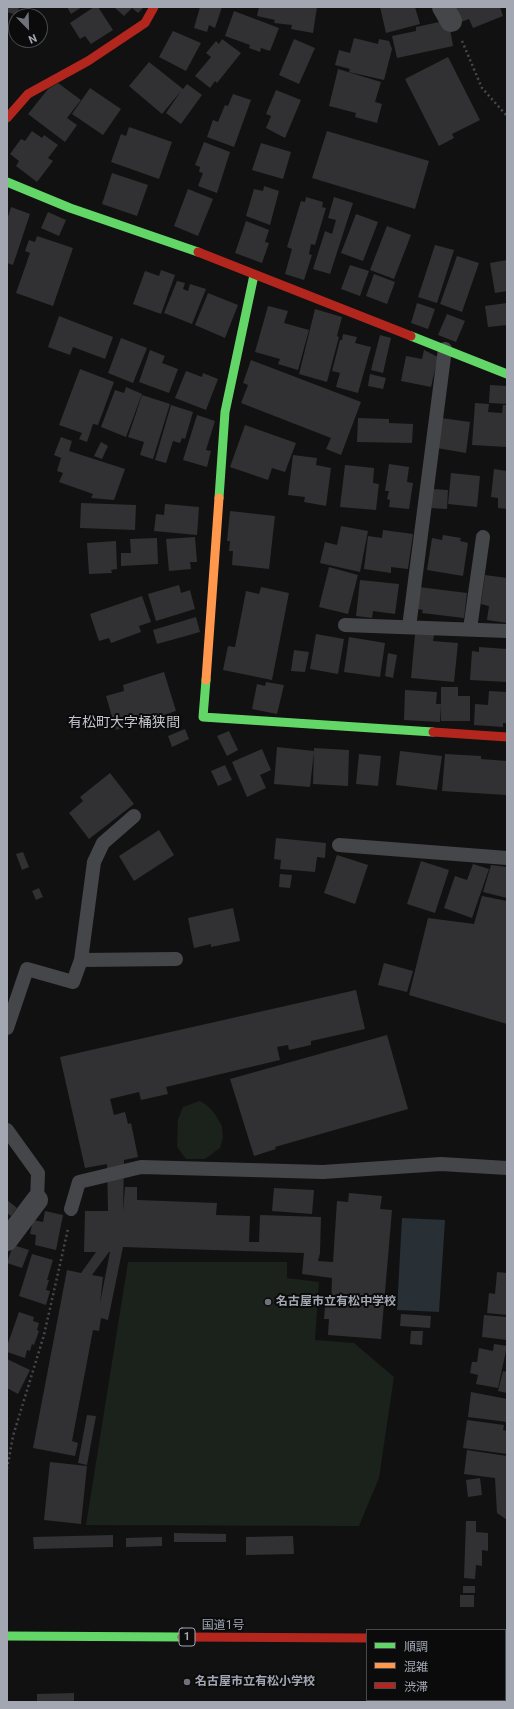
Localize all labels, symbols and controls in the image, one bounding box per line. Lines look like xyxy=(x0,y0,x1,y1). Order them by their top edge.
north arrow xyxy=(8,8,48,48)
text: N xyxy=(26,31,39,46)
district label: 有松町大字桶狭間 xyxy=(68,715,180,731)
place label: 名古屋市立有松中学校 xyxy=(276,1295,396,1309)
marker: 名古屋市立有松中学校 xyxy=(263,1297,273,1307)
street label: 国道1号 xyxy=(202,1619,244,1633)
road number: 1 xyxy=(179,1628,195,1646)
legend xyxy=(366,1629,506,1701)
text: 順調 xyxy=(404,1640,428,1654)
text: 混雑 xyxy=(404,1660,428,1674)
place label: 名古屋市立有松小学校 xyxy=(195,1675,315,1689)
marker: 名古屋市立有松小学校 xyxy=(182,1677,192,1687)
text: 渋滞 xyxy=(404,1680,428,1694)

